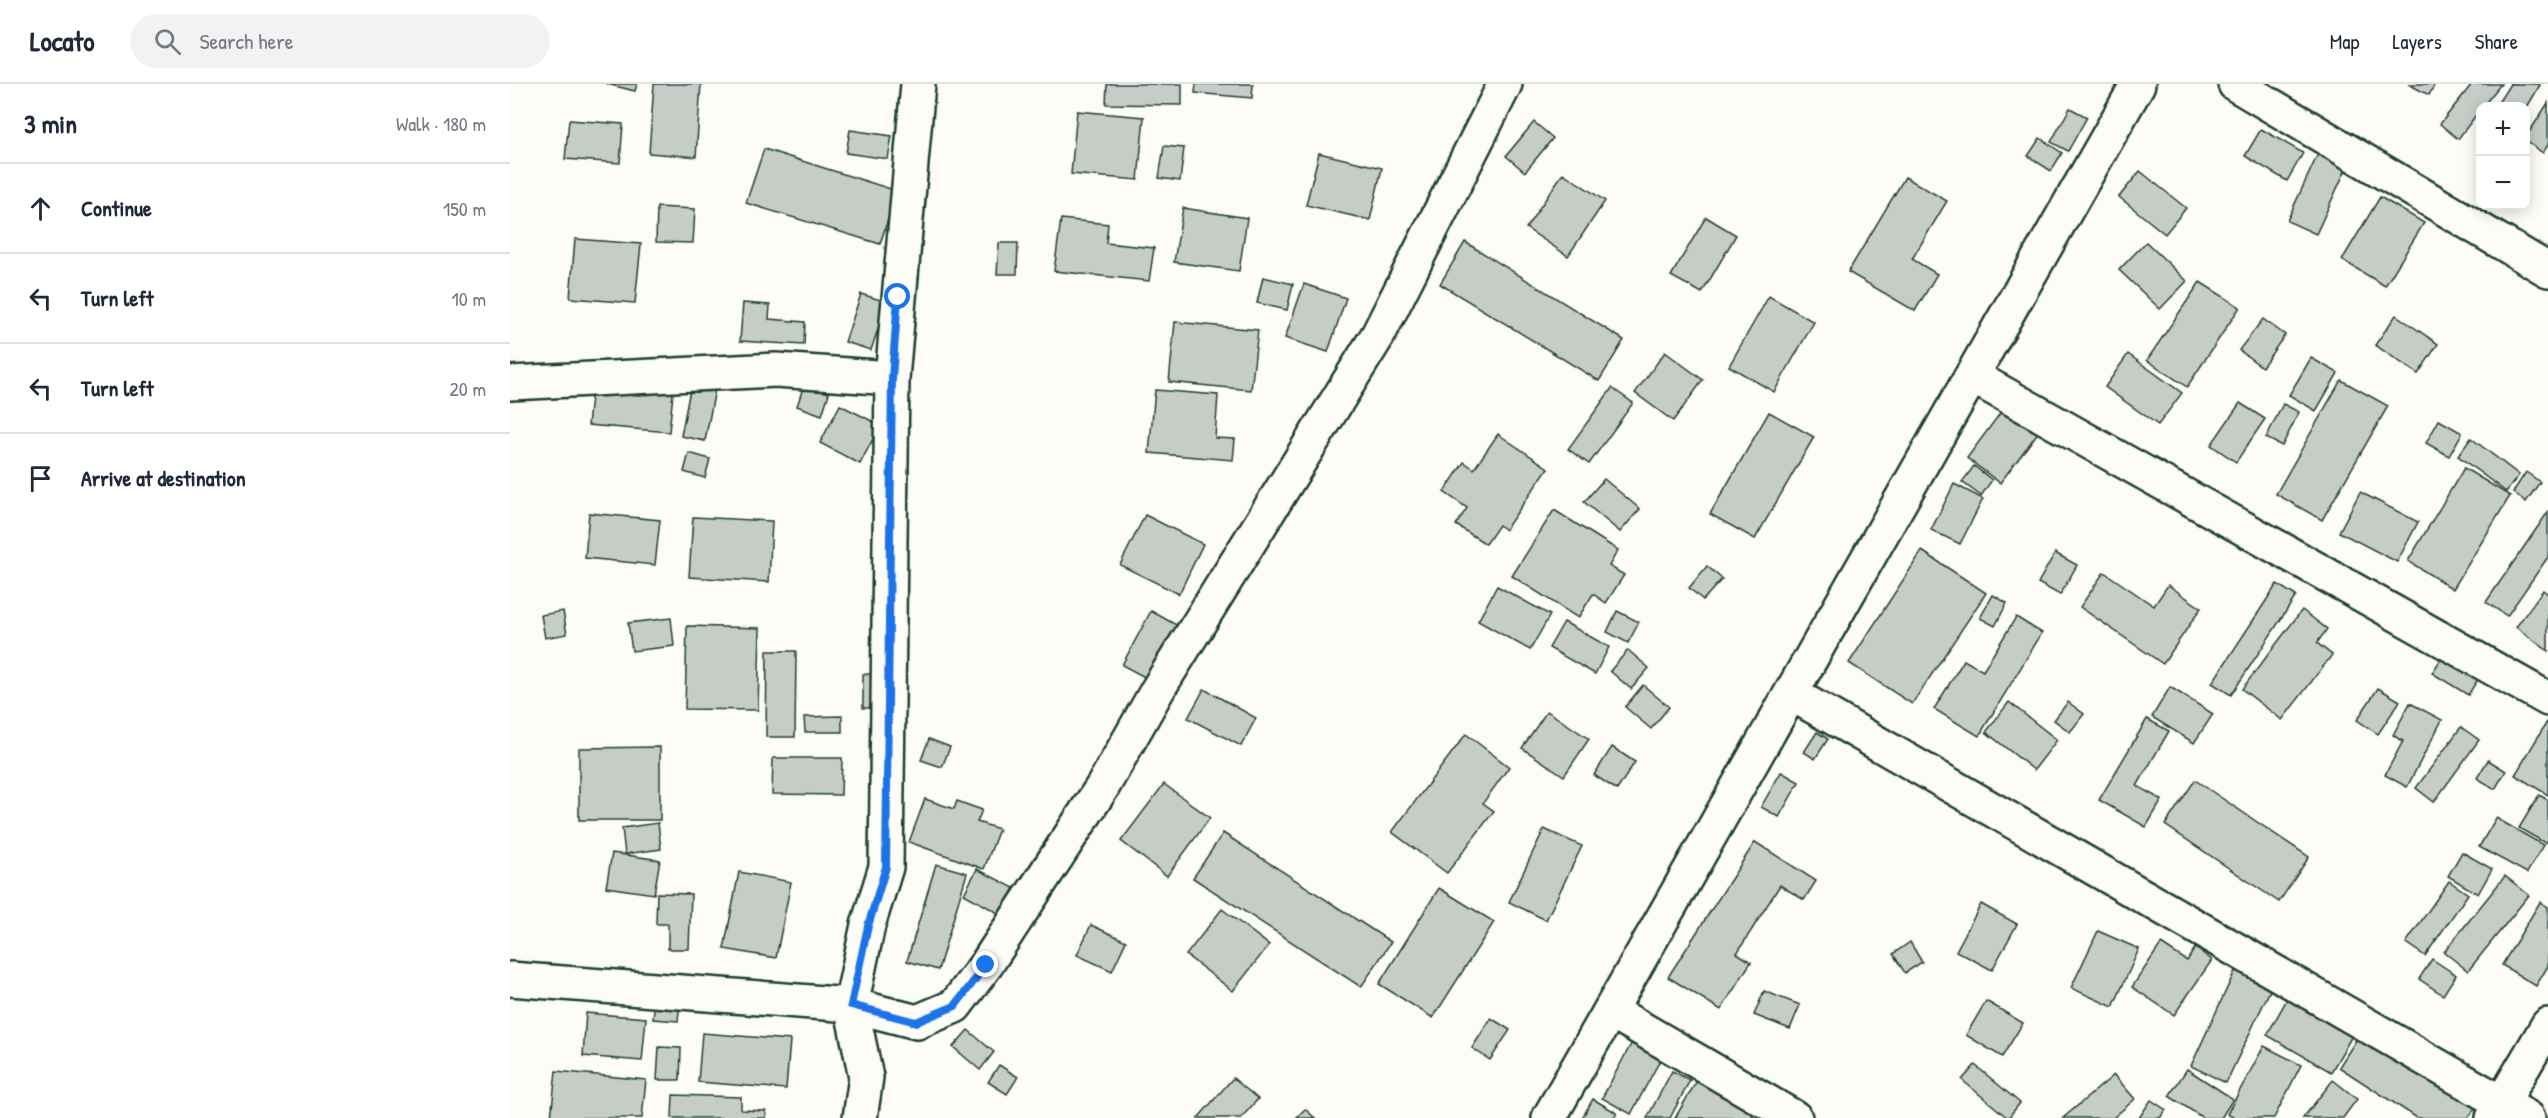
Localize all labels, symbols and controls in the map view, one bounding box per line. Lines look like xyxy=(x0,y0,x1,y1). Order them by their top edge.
search box xyxy=(130,14,550,68)
text: Locato xyxy=(30,22,94,60)
icon: search xyxy=(151,25,184,58)
text: Search here xyxy=(199,26,293,56)
text: Map xyxy=(2330,27,2359,56)
text: Layers xyxy=(2392,27,2442,56)
text: Share xyxy=(2475,27,2518,56)
map controls xyxy=(2476,102,2530,210)
button: + xyxy=(2476,102,2530,156)
text: 3 min xyxy=(24,106,77,141)
text: Walk · 180 m xyxy=(396,110,486,137)
button: − xyxy=(2476,156,2530,210)
icon: ahead xyxy=(24,192,57,225)
text: Continue xyxy=(81,193,152,223)
text: 150 m xyxy=(443,195,486,222)
icon: left xyxy=(24,282,57,315)
text: Turn left xyxy=(81,283,154,313)
route start xyxy=(884,283,910,309)
text: 10 m xyxy=(452,285,486,312)
icon: left xyxy=(24,372,57,405)
text: Turn left xyxy=(81,373,154,403)
text: 20 m xyxy=(449,375,486,402)
icon: arrive xyxy=(24,462,57,495)
text: Arrive at destination xyxy=(81,463,246,493)
route end xyxy=(972,951,998,977)

